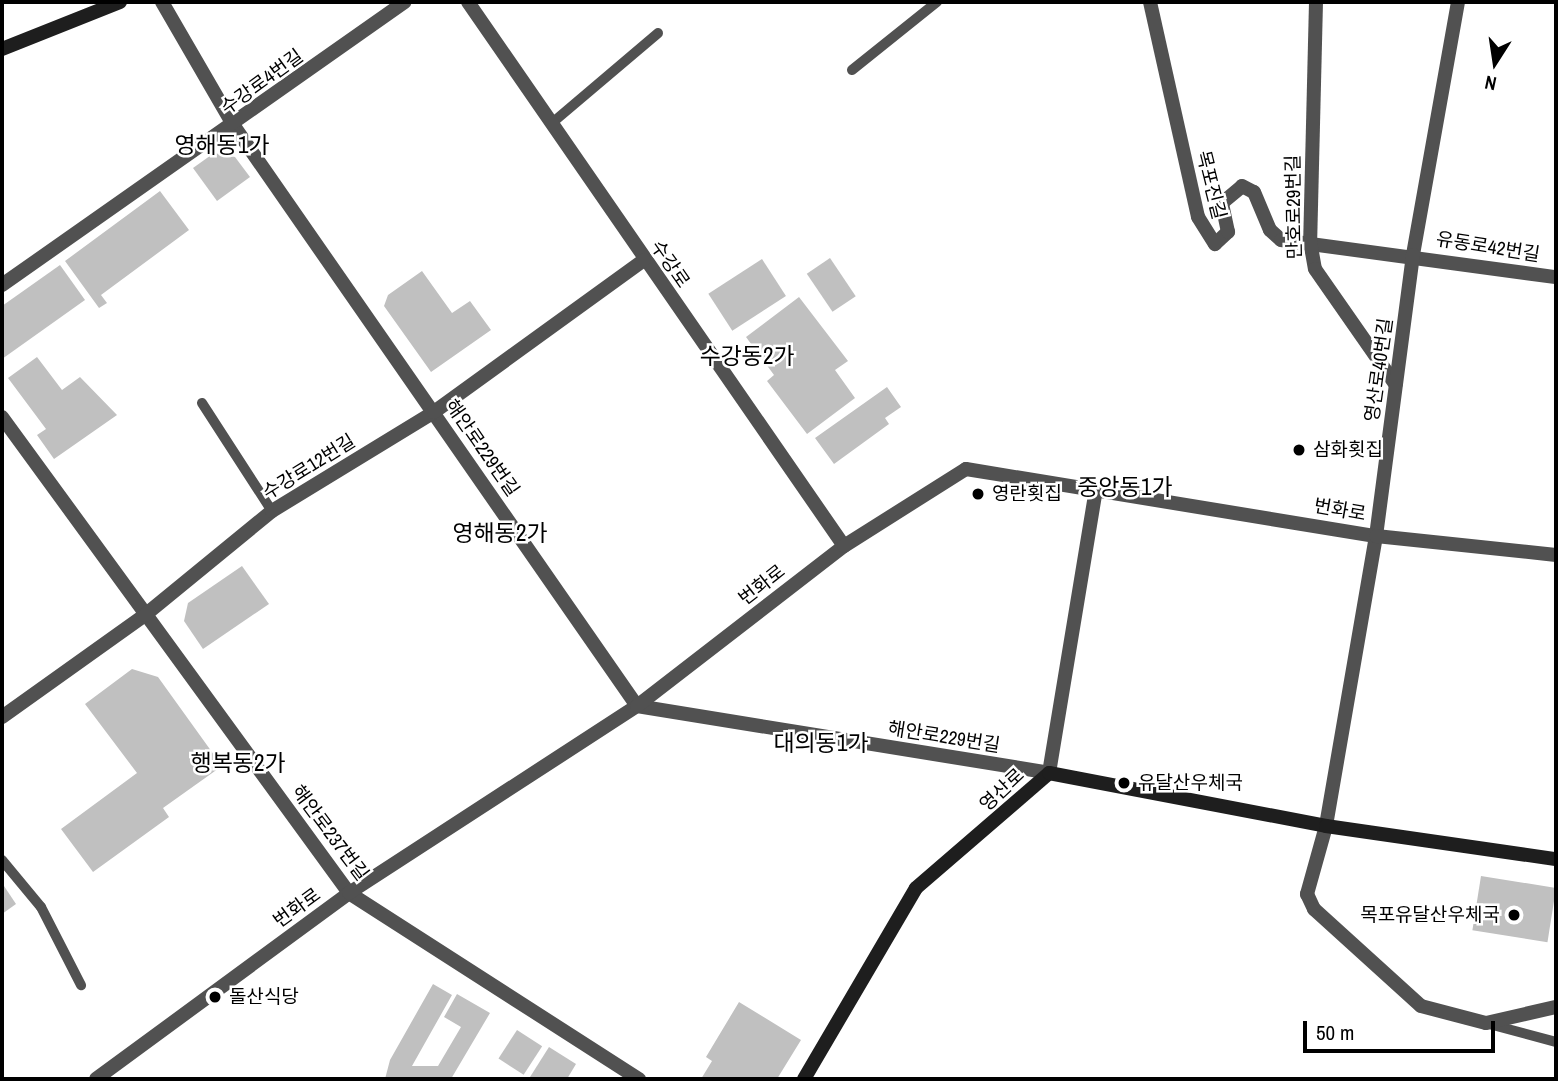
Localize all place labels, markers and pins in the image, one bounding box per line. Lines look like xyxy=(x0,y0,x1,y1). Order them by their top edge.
place label: 삼화횟집 xyxy=(1313,439,1383,461)
marker: 삼화횟집 xyxy=(1291,442,1307,458)
place label: 영란횟집 xyxy=(992,483,1062,505)
marker: 영란횟집 xyxy=(970,486,986,502)
place label: 유달산우체국 xyxy=(1138,772,1243,794)
marker: 유달산우체국 xyxy=(1116,775,1132,791)
place label: 목포유달산우체국 xyxy=(1360,904,1500,926)
marker: 목포유달산우체국 xyxy=(1506,907,1522,923)
place label: 돌산식당 xyxy=(229,986,299,1008)
marker: 돌산식당 xyxy=(207,989,223,1005)

